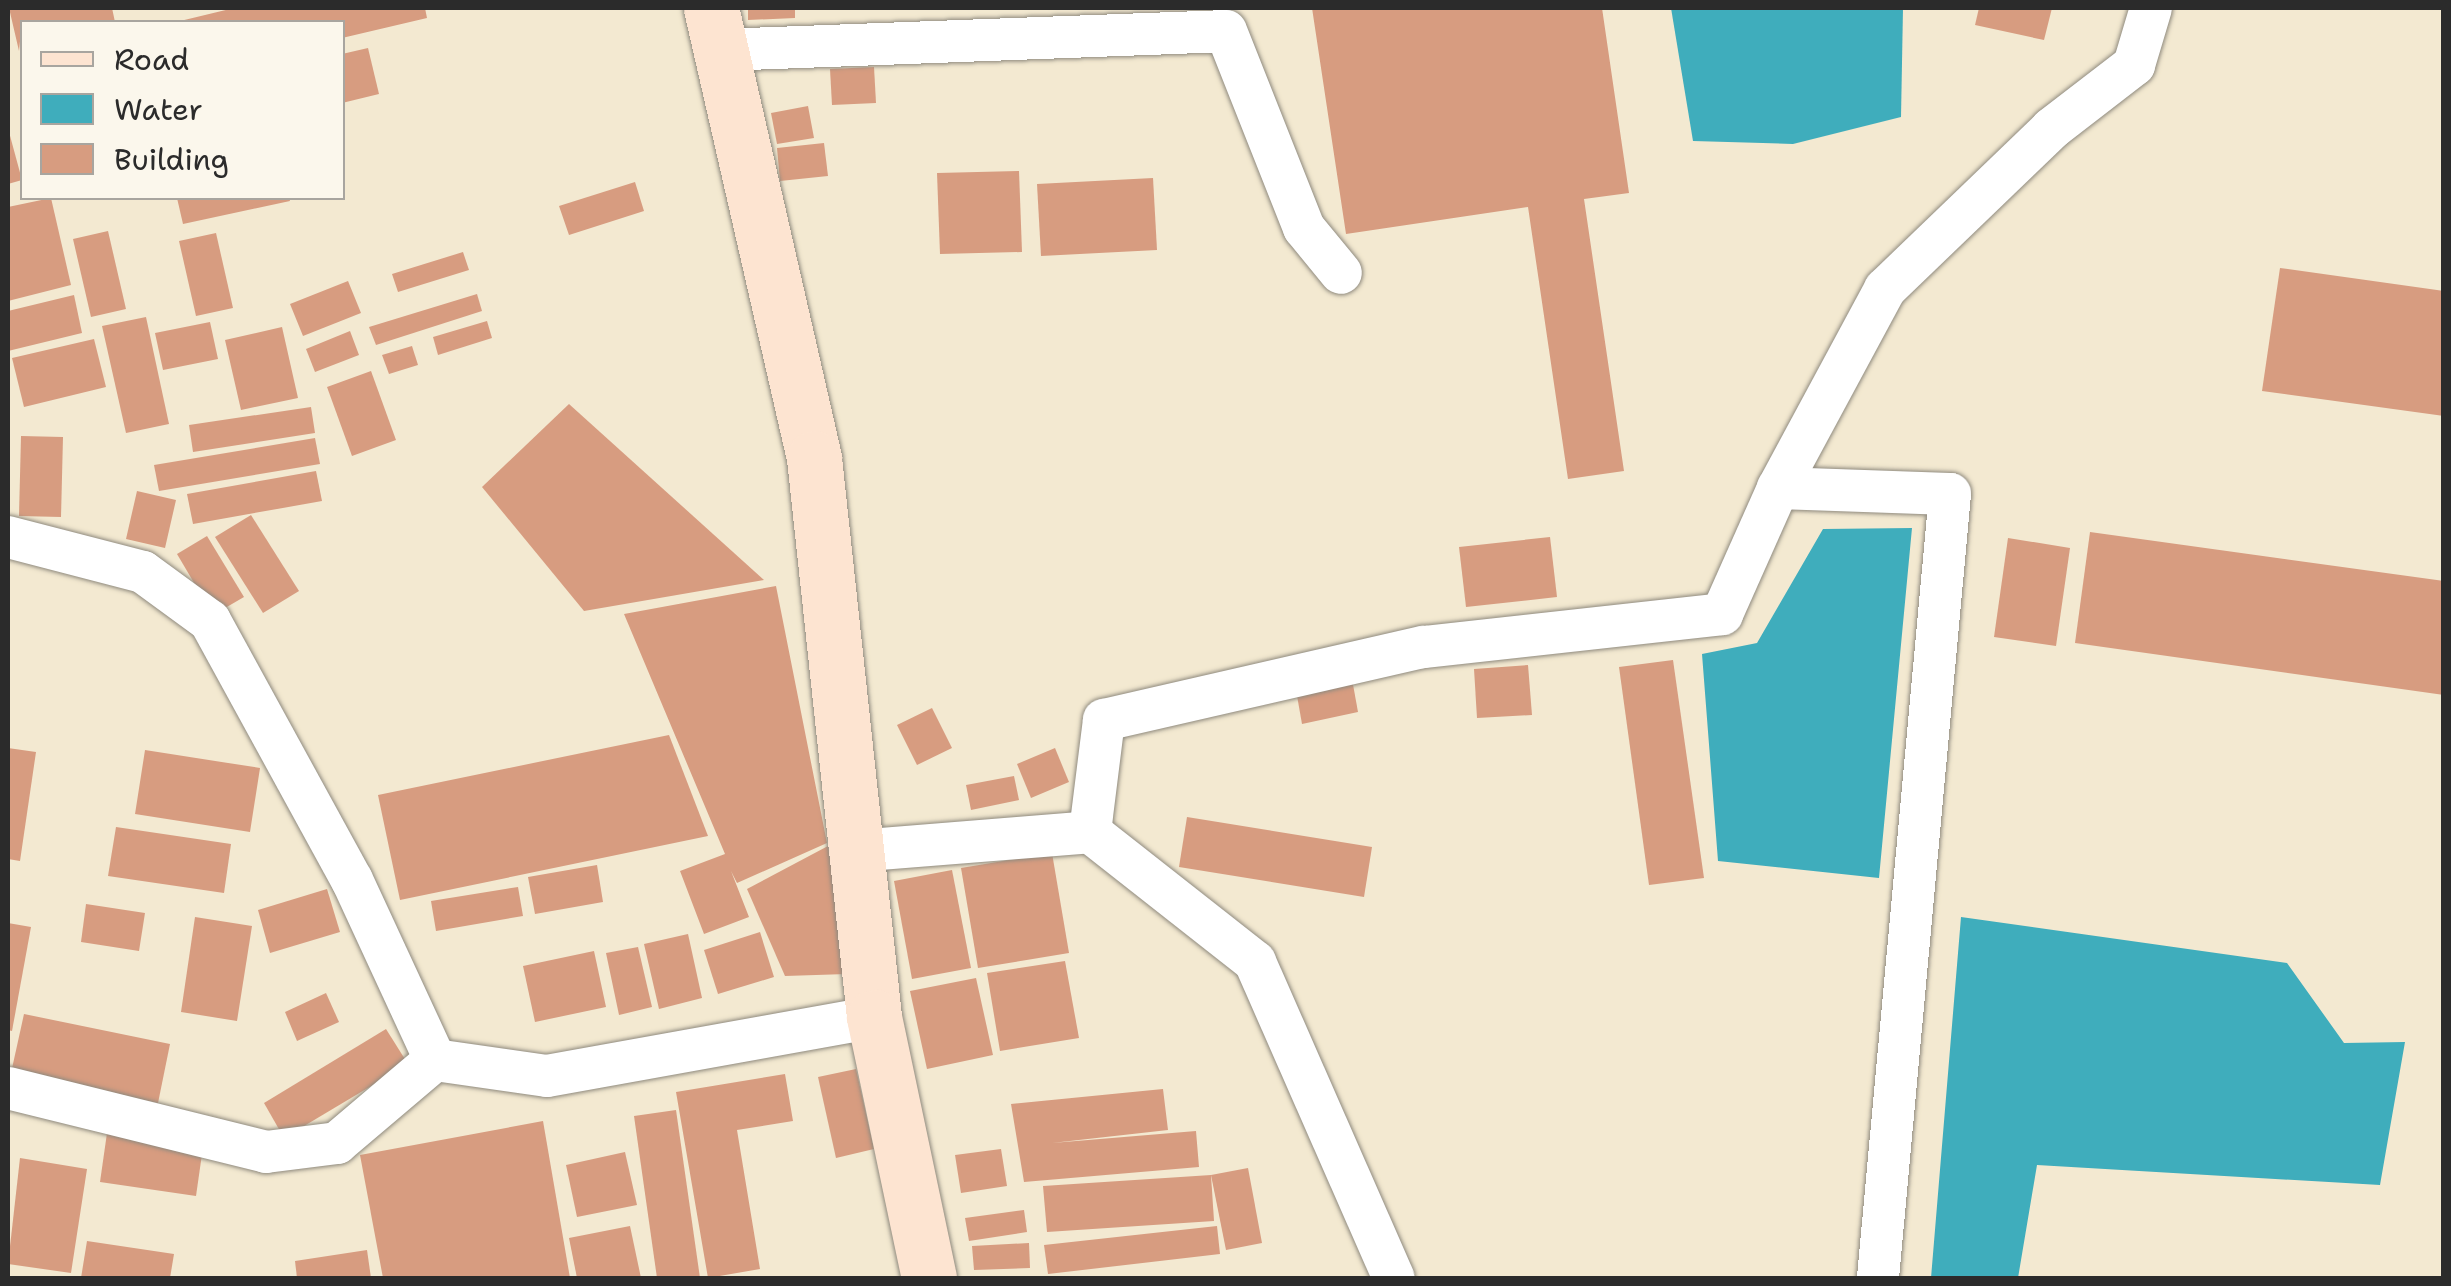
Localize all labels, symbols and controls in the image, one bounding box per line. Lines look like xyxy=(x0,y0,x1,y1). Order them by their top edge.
legend xyxy=(20,20,345,200)
text: Road xyxy=(114,39,189,80)
text: Water xyxy=(114,89,203,130)
text: Building xyxy=(114,139,229,180)

